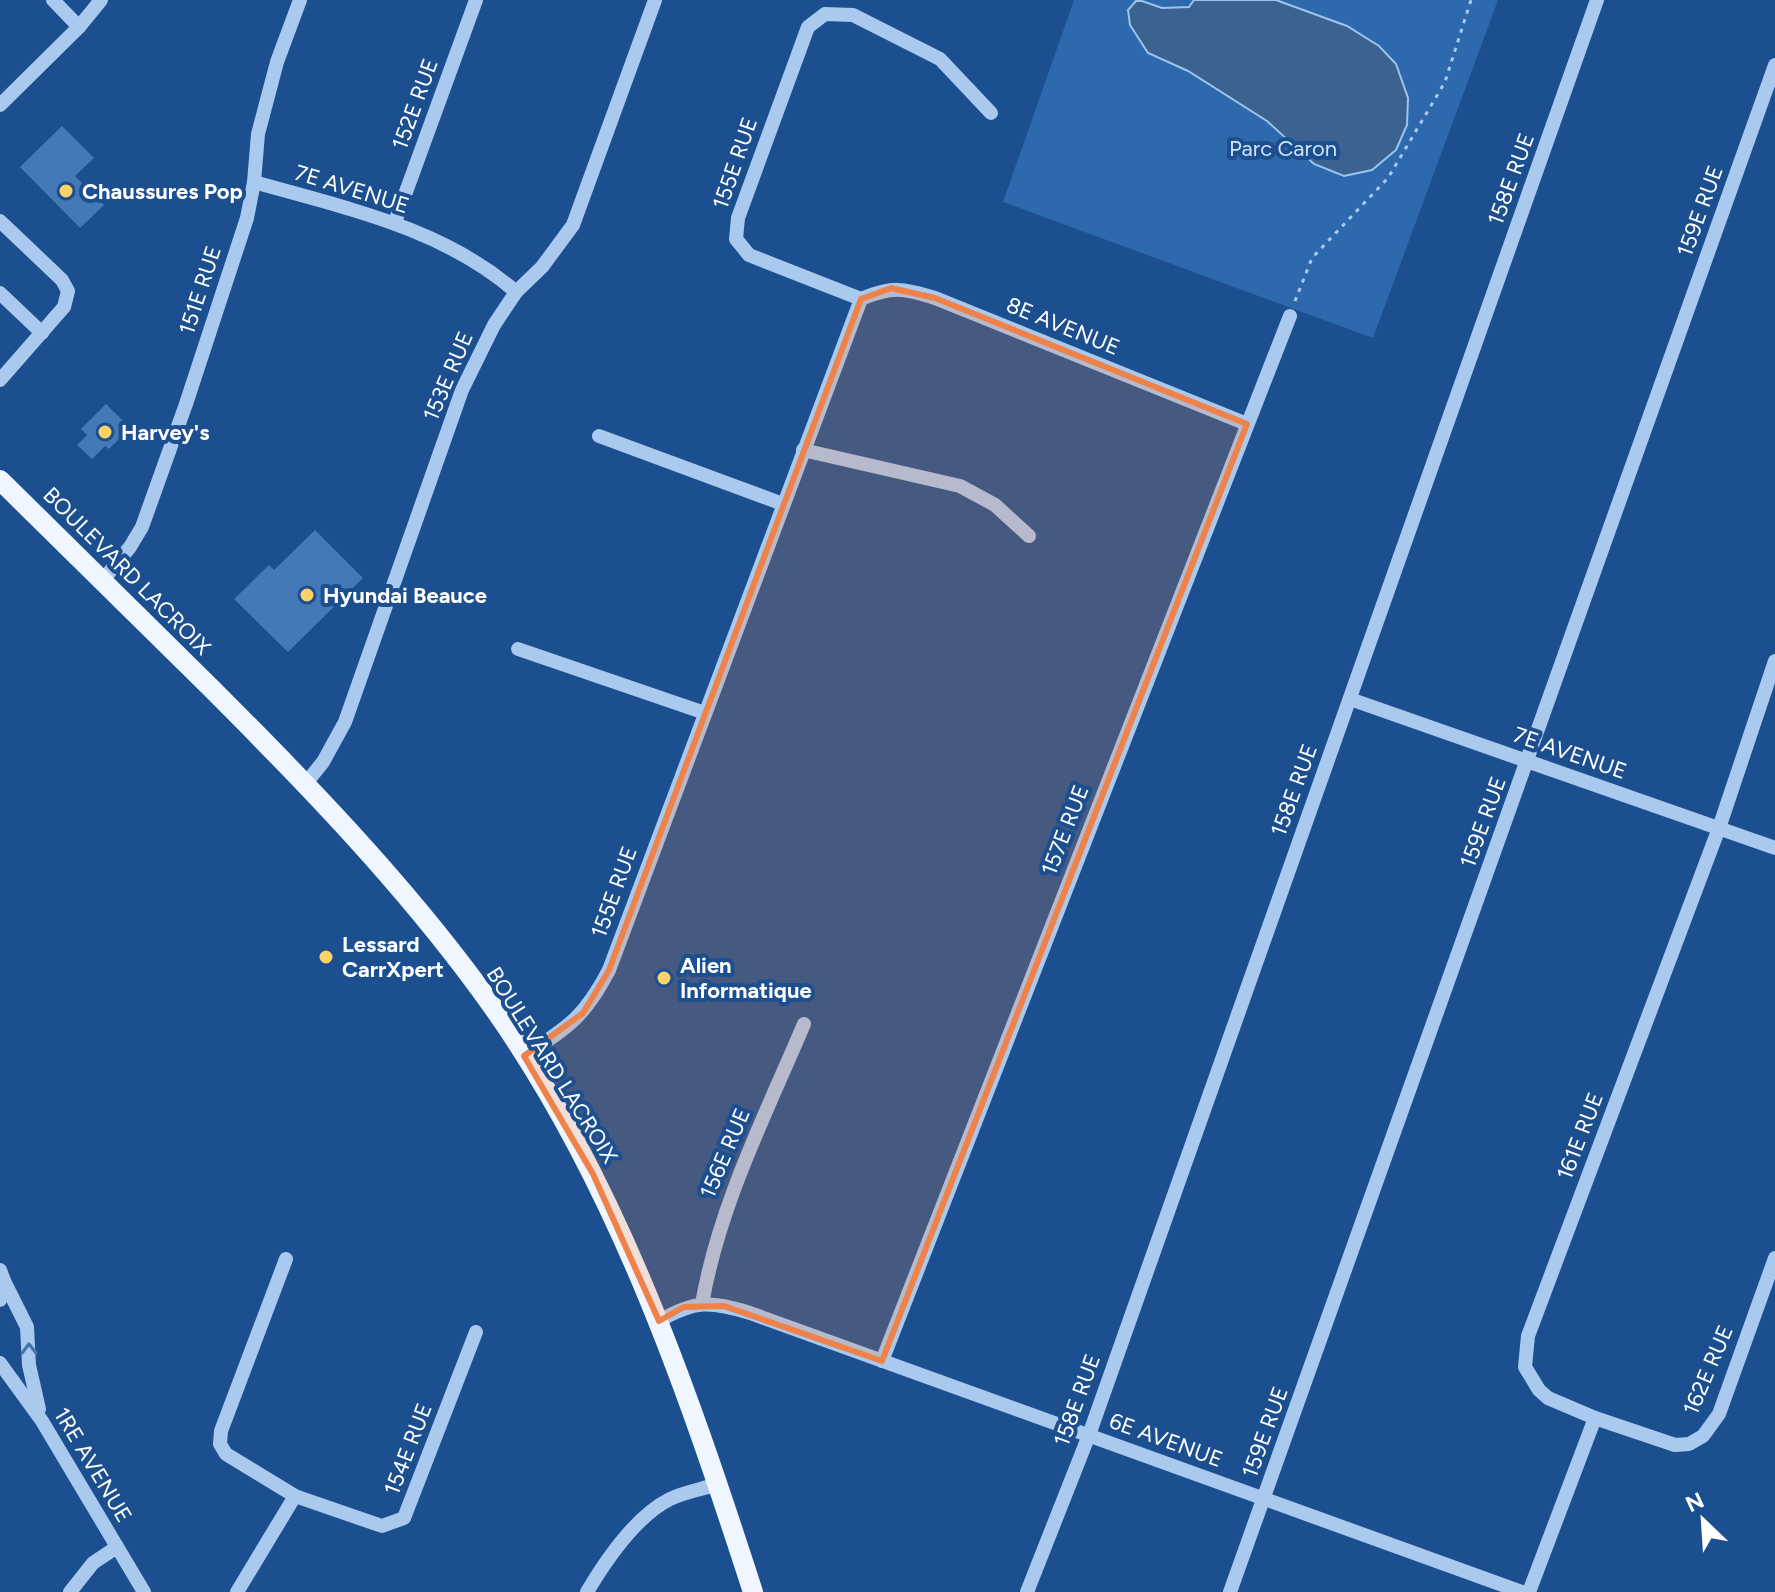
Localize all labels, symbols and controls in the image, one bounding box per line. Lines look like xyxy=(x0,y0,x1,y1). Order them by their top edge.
street label: 152E RUE xyxy=(386,55,444,153)
street label: 155E RUE xyxy=(707,114,763,212)
street label: 158E RUE xyxy=(1482,129,1540,229)
park label: Parc Caron xyxy=(1229,135,1337,162)
street label: 7E AVENUE xyxy=(292,159,412,219)
street label: 159E RUE xyxy=(1671,162,1729,260)
place label: Chaussures Pop xyxy=(82,178,243,205)
marker: Chaussures Pop xyxy=(57,182,75,200)
street label: 151E RUE xyxy=(173,242,227,338)
street label: 8E AVENUE xyxy=(1002,291,1124,361)
street label: 153E RUE xyxy=(417,327,479,425)
place label: Harvey's xyxy=(121,419,209,446)
marker: Harvey's xyxy=(96,423,114,441)
street label: BOULEVARD LACROIX xyxy=(38,482,217,661)
place label: Hyundai Beauce xyxy=(323,582,487,609)
marker: Hyundai Beauce xyxy=(298,586,316,604)
street label: 7E AVENUE xyxy=(1510,721,1630,785)
street label: 158E RUE xyxy=(1265,740,1323,840)
street label: 159E RUE xyxy=(1454,773,1512,871)
street label: 157E RUE xyxy=(1035,781,1095,879)
street label: 155E RUE xyxy=(585,843,643,941)
place label: Lessard CarrXpert xyxy=(342,931,444,983)
marker: Lessard CarrXpert xyxy=(317,948,335,966)
place label: Alien Informatique xyxy=(680,952,812,1004)
street label: BOULEVARD LACROIX xyxy=(481,962,624,1168)
marker: Alien Informatique xyxy=(655,969,673,987)
street label: 161E RUE xyxy=(1551,1088,1609,1184)
street label: 156E RUE xyxy=(694,1104,756,1202)
street label: 162E RUE xyxy=(1677,1321,1739,1419)
one-way arrow xyxy=(20,1342,38,1355)
street label: 158E RUE xyxy=(1048,1350,1106,1450)
street label: 159E RUE xyxy=(1236,1383,1294,1481)
street label: 154E RUE xyxy=(378,1399,438,1499)
street label: 1RE AVENUE xyxy=(48,1403,138,1527)
street label: 6E AVENUE xyxy=(1106,1407,1226,1473)
north arrow xyxy=(1663,1480,1743,1560)
text: N xyxy=(1681,1486,1708,1518)

